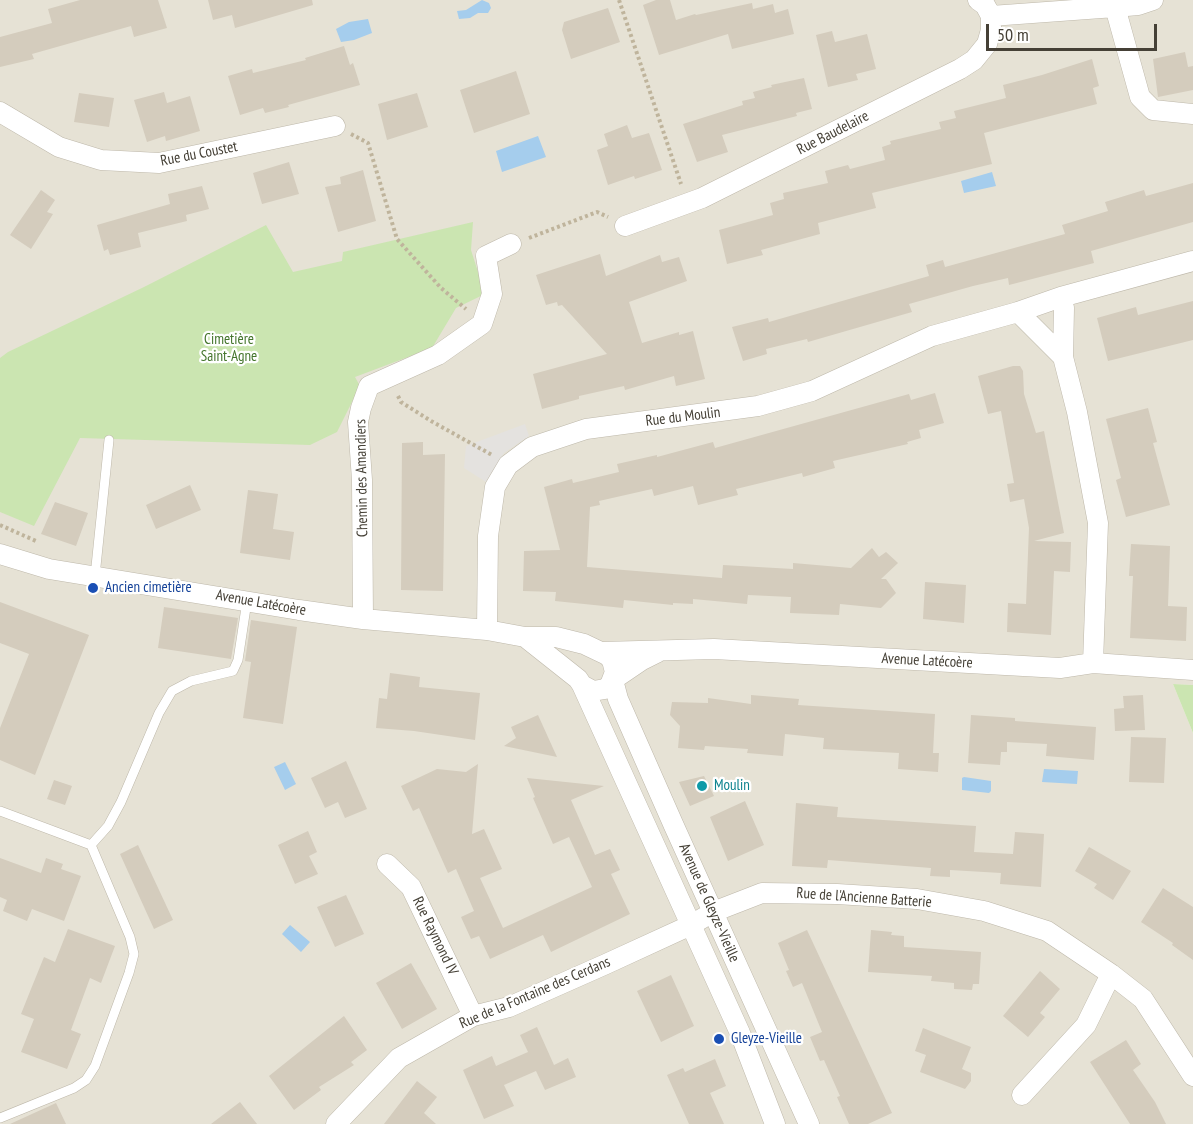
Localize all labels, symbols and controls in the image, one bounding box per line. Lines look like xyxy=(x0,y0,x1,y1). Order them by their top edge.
scale bar xyxy=(989,12,1160,50)
text: 50 m xyxy=(997,23,1029,46)
street label: Rue Baudelaire xyxy=(794,107,872,159)
street label: Rue du Coustet xyxy=(159,138,239,170)
park label: Cimetière Saint-Agne xyxy=(201,331,257,366)
street label: Rue du Moulin xyxy=(645,403,721,431)
street label: Chemin des Amandiers xyxy=(352,419,372,537)
place label: Ancien cimetière xyxy=(105,579,192,597)
marker: Ancien cimetière xyxy=(86,581,100,595)
street label: Avenue Latécoère xyxy=(214,586,308,620)
street label: Avenue Latécoère xyxy=(881,650,973,672)
place label: Moulin xyxy=(714,777,750,795)
marker: Moulin xyxy=(695,779,709,793)
street label: Avenue de Gleyze-Vieille xyxy=(675,841,743,965)
street label: Rue de l'Ancienne Batterie xyxy=(796,884,932,912)
street label: Rue Raymond IV xyxy=(408,894,462,978)
street label: Rue de la Fontaine des Cerdans xyxy=(457,953,613,1033)
place label: Gleyze-Vieille xyxy=(731,1030,802,1048)
marker: Gleyze-Vieille xyxy=(712,1032,726,1046)

